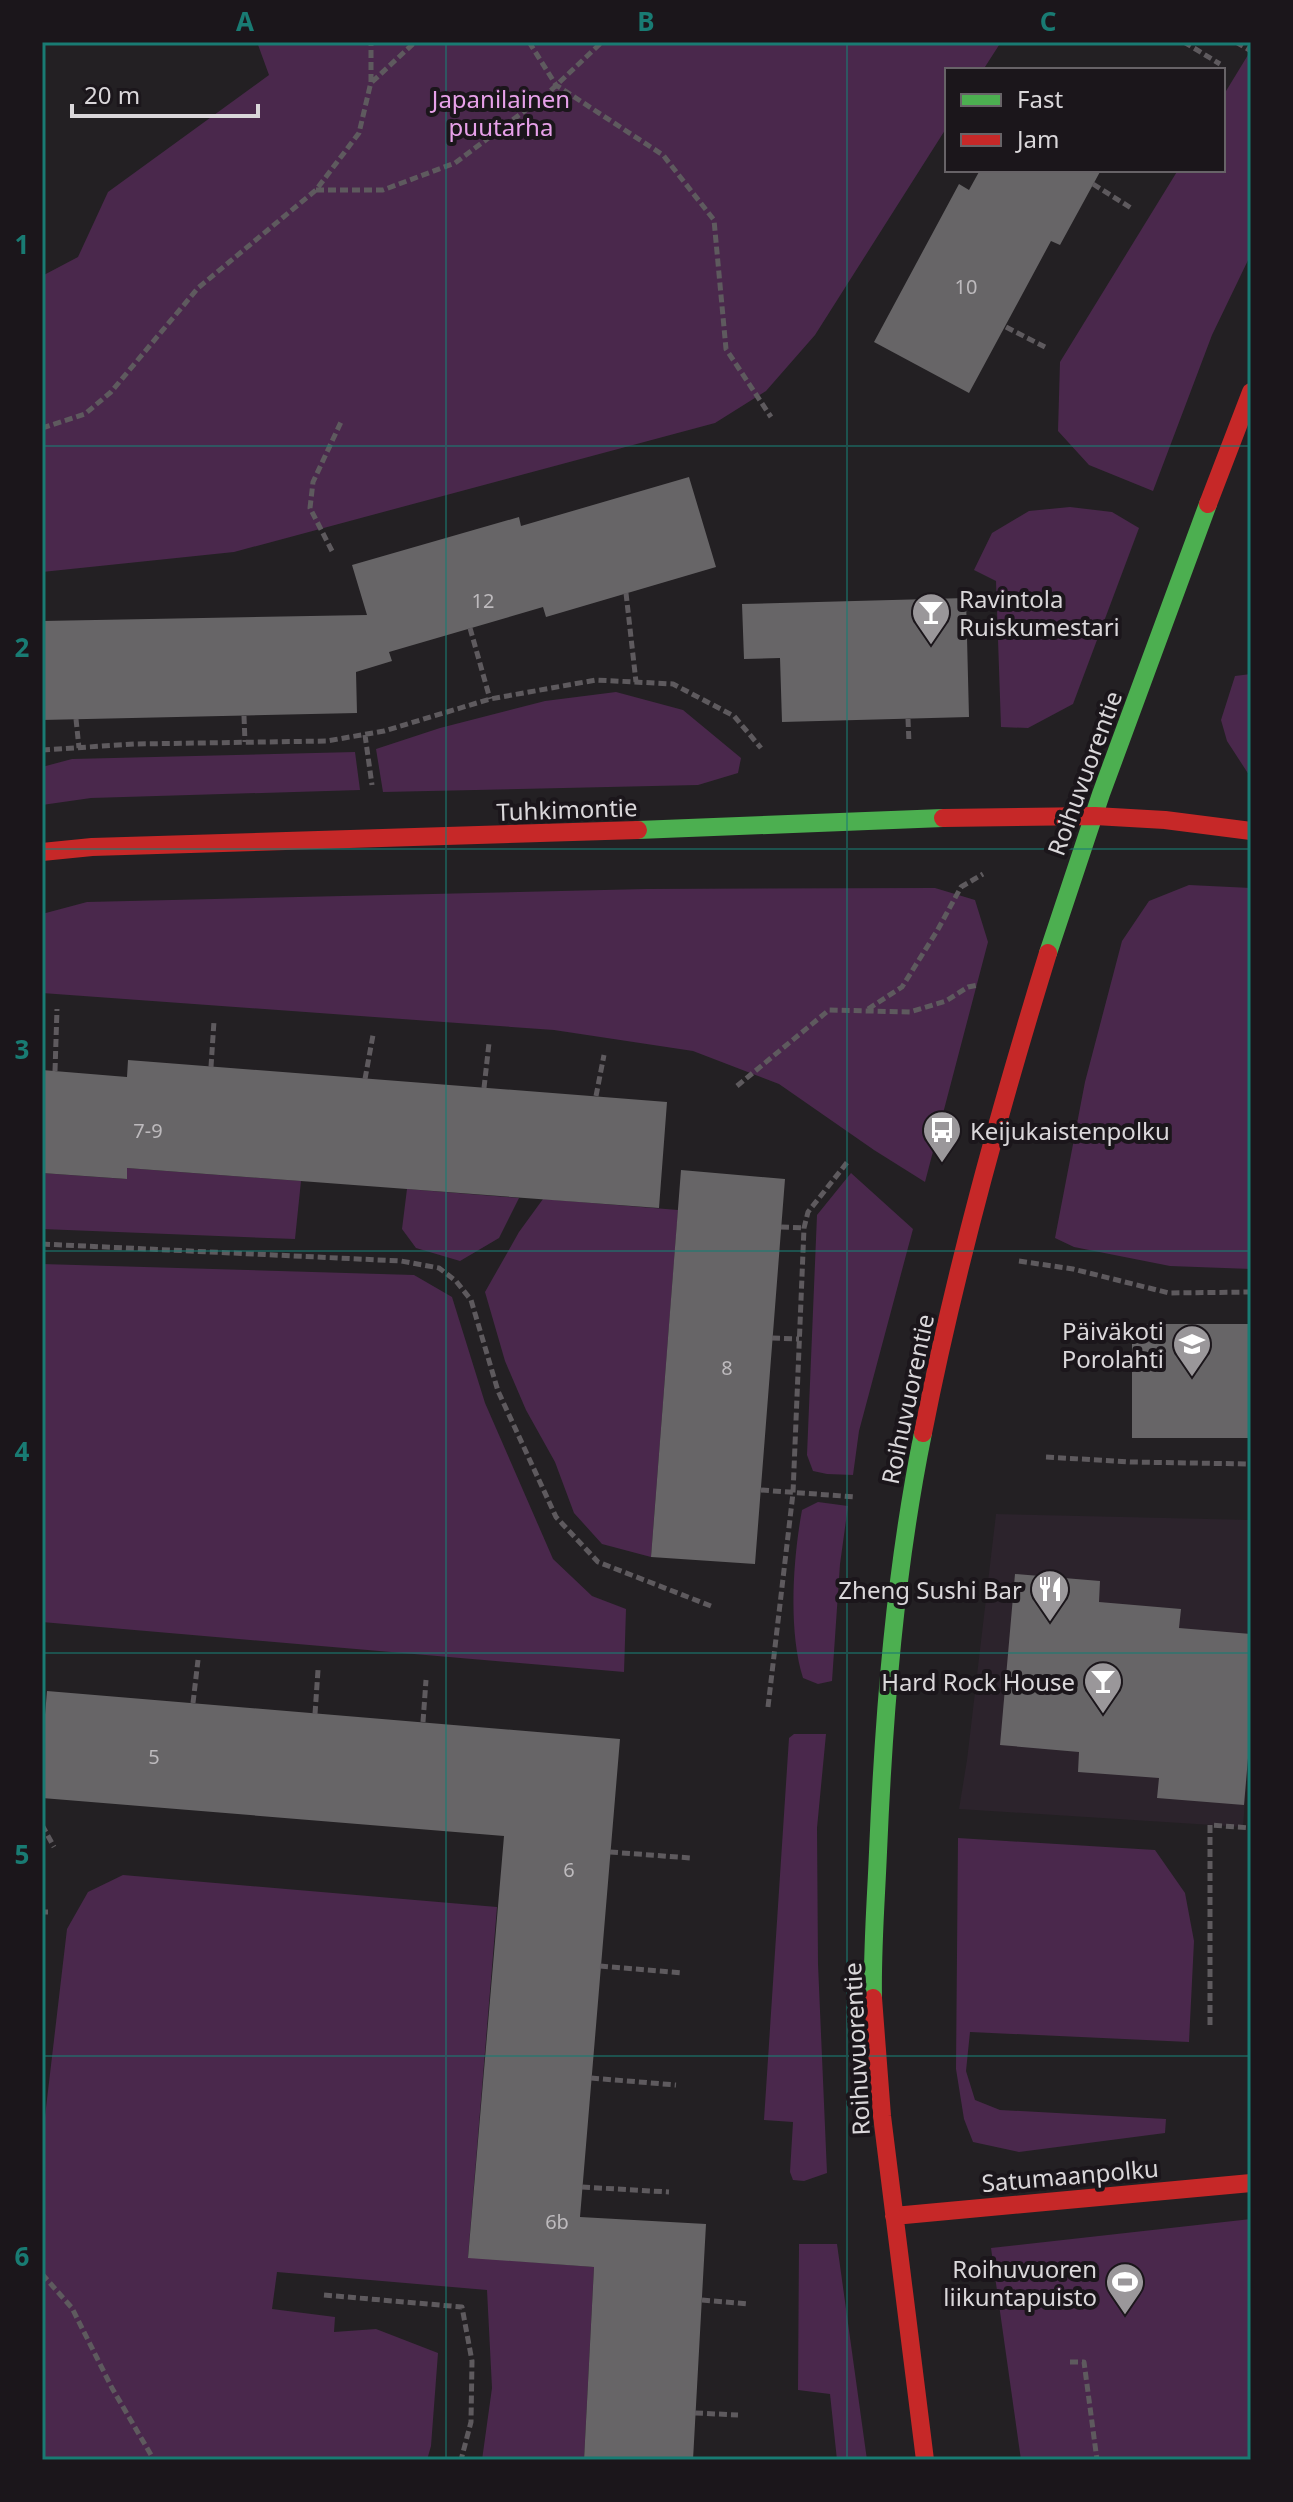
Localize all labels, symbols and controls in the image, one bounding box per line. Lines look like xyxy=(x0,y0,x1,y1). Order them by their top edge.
text: A xyxy=(236,3,254,39)
text: B xyxy=(637,3,655,39)
text: C xyxy=(1040,3,1056,39)
scale bar xyxy=(72,68,258,118)
legend xyxy=(945,68,1225,172)
text: 20 m xyxy=(84,78,140,111)
park label: Japanilainen puutarha xyxy=(430,82,570,143)
text: Fast xyxy=(1017,82,1063,115)
text: Jam xyxy=(1015,122,1059,155)
text: 1 xyxy=(15,226,29,262)
house number: 10 xyxy=(955,273,977,300)
place label: Ravintola Ruiskumestari xyxy=(959,582,1120,643)
house number: 12 xyxy=(472,587,494,614)
bar icon: Ravintola Ruiskumestari xyxy=(910,591,952,646)
text: 2 xyxy=(15,629,30,665)
street label: Roihuvuorentie xyxy=(1039,686,1129,860)
street label: Tuhkimontie xyxy=(496,790,638,828)
text: 3 xyxy=(15,1031,29,1067)
bus stop icon: Keijukaistenpolku xyxy=(921,1109,963,1164)
place label: Keijukaistenpolku xyxy=(970,1114,1170,1147)
house number: 7-9 xyxy=(133,1117,163,1144)
street label: Roihuvuorentie xyxy=(873,1311,941,1487)
place label: Päiväkoti Porolahti xyxy=(1062,1314,1164,1375)
school or university icon: Päiväkoti Porolahti xyxy=(1171,1323,1213,1378)
house number: 8 xyxy=(721,1354,733,1381)
text: 4 xyxy=(15,1433,30,1469)
restaurant icon: Zheng Sushi Bar xyxy=(1029,1568,1071,1623)
place label: Zheng Sushi Bar xyxy=(838,1573,1022,1606)
bar icon: Hard Rock House xyxy=(1082,1660,1124,1715)
place label: Hard Rock House xyxy=(881,1665,1075,1698)
house number: 5 xyxy=(148,1743,160,1770)
text: 5 xyxy=(15,1836,29,1872)
house number: 6 xyxy=(563,1856,575,1883)
street label: Roihuvuorentie xyxy=(835,1962,877,2136)
street label: Satumaanpolku xyxy=(980,2151,1160,2199)
house number: 6b xyxy=(545,2208,569,2235)
text: 6 xyxy=(15,2238,30,2274)
place label: Roihuvuoren liikuntapuisto xyxy=(943,2252,1097,2313)
sports icon: Roihuvuoren liikuntapuisto xyxy=(1104,2261,1146,2316)

